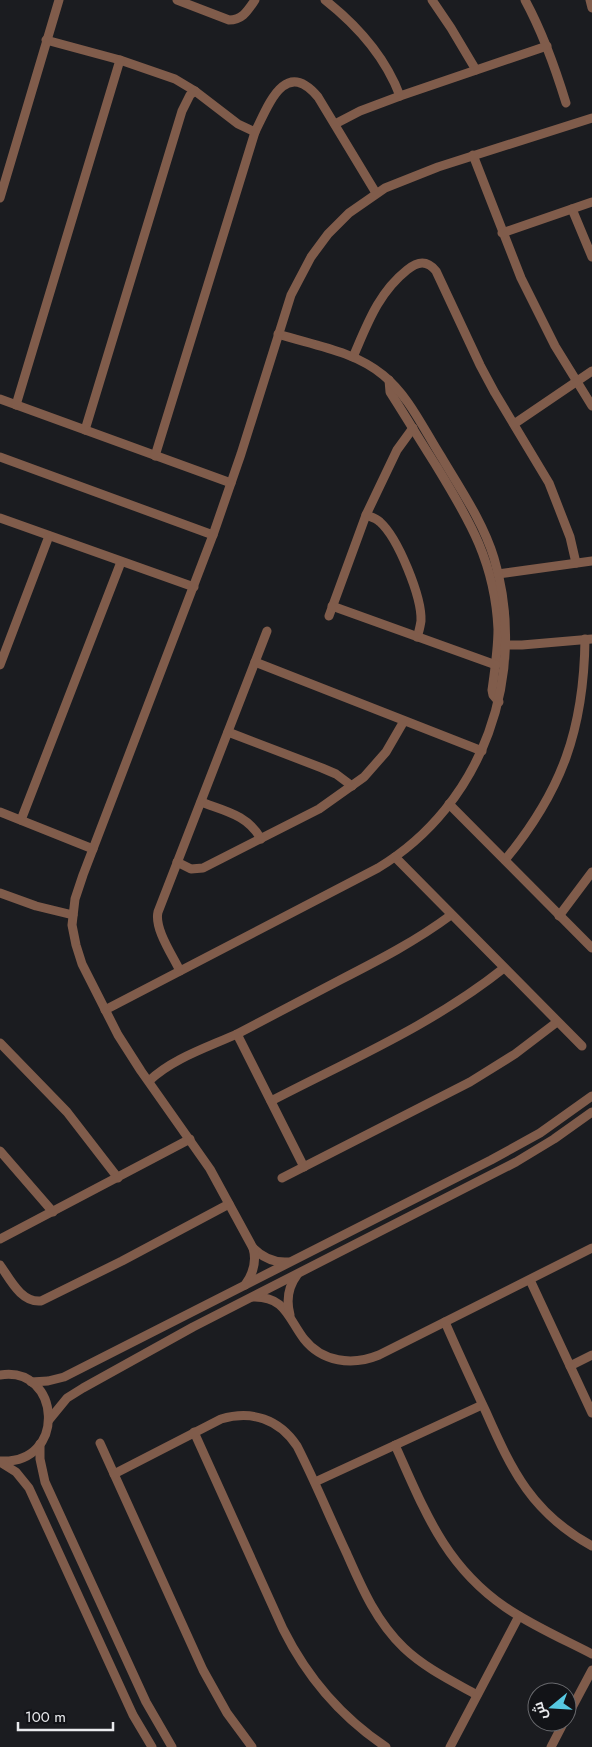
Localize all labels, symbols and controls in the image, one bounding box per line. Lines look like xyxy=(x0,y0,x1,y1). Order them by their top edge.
north arrow xyxy=(527,1682,577,1732)
text: ش xyxy=(527,1699,552,1723)
scale bar xyxy=(18,1700,112,1732)
text: 100 m xyxy=(25,1706,66,1728)

